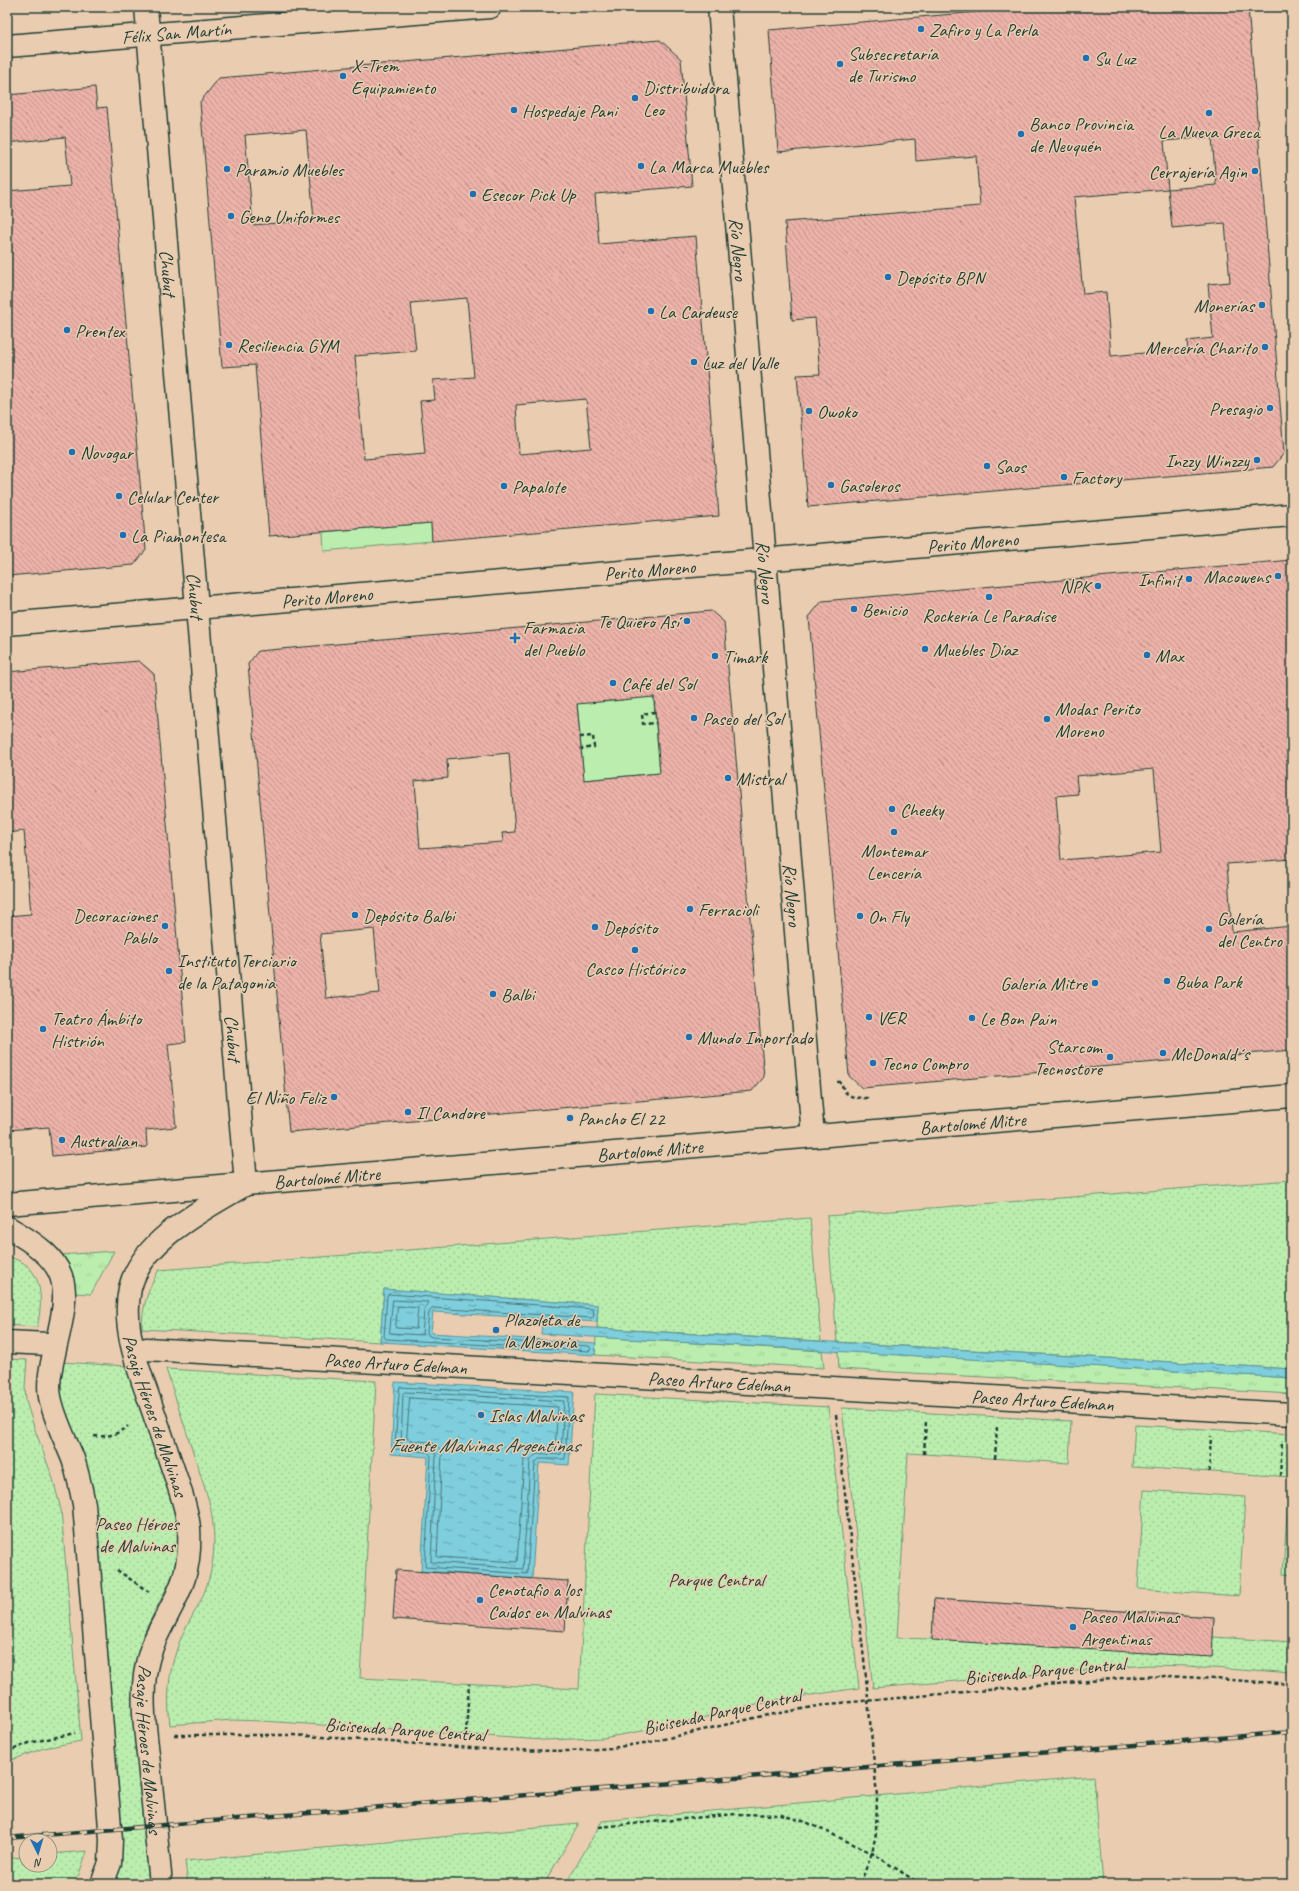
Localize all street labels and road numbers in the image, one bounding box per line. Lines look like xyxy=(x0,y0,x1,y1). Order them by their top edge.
street label: Félix San Martín xyxy=(121,17,233,50)
street label: Río Negro xyxy=(724,217,753,283)
street label: Chubut xyxy=(154,249,182,300)
street label: Perito Moreno xyxy=(926,527,1020,559)
street label: Río Negro xyxy=(750,540,780,606)
street label: Perito Moreno xyxy=(603,555,698,586)
street label: Chubut xyxy=(181,572,209,623)
street label: Perito Moreno xyxy=(280,582,375,614)
street label: Río Negro xyxy=(777,863,807,929)
street label: Chubut xyxy=(219,1014,247,1065)
street label: Bartolomé Mitre xyxy=(919,1107,1028,1140)
street label: Bartolomé Mitre xyxy=(596,1134,706,1167)
street label: Bartolomé Mitre xyxy=(273,1162,383,1195)
street label: Pasaje Héroes de Malvinas xyxy=(117,1333,193,1502)
street label: Paseo Arturo Edelman xyxy=(324,1348,468,1380)
street label: Paseo Arturo Edelman xyxy=(647,1366,791,1399)
street label: Paseo Arturo Edelman xyxy=(971,1385,1115,1417)
street label: Bicisenda Parque Central xyxy=(964,1652,1130,1690)
street label: Pasaje Héroes de Malvinas xyxy=(130,1663,167,1838)
street label: Bicisenda Parque Central xyxy=(641,1683,807,1740)
street label: Bicisenda Parque Central xyxy=(324,1712,490,1748)

